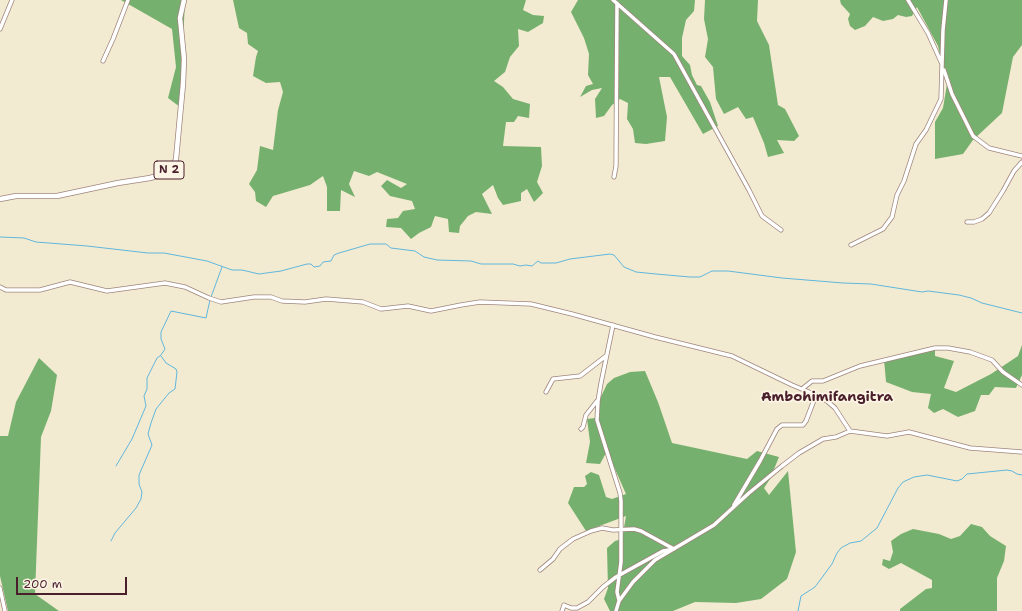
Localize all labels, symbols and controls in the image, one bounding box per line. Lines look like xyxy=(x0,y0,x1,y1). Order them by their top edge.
road number: N 2 xyxy=(154,161,184,179)
district label: Ambohimifangitra xyxy=(761,389,893,405)
scale bar xyxy=(18,569,129,595)
text: 200 m xyxy=(23,576,62,592)

